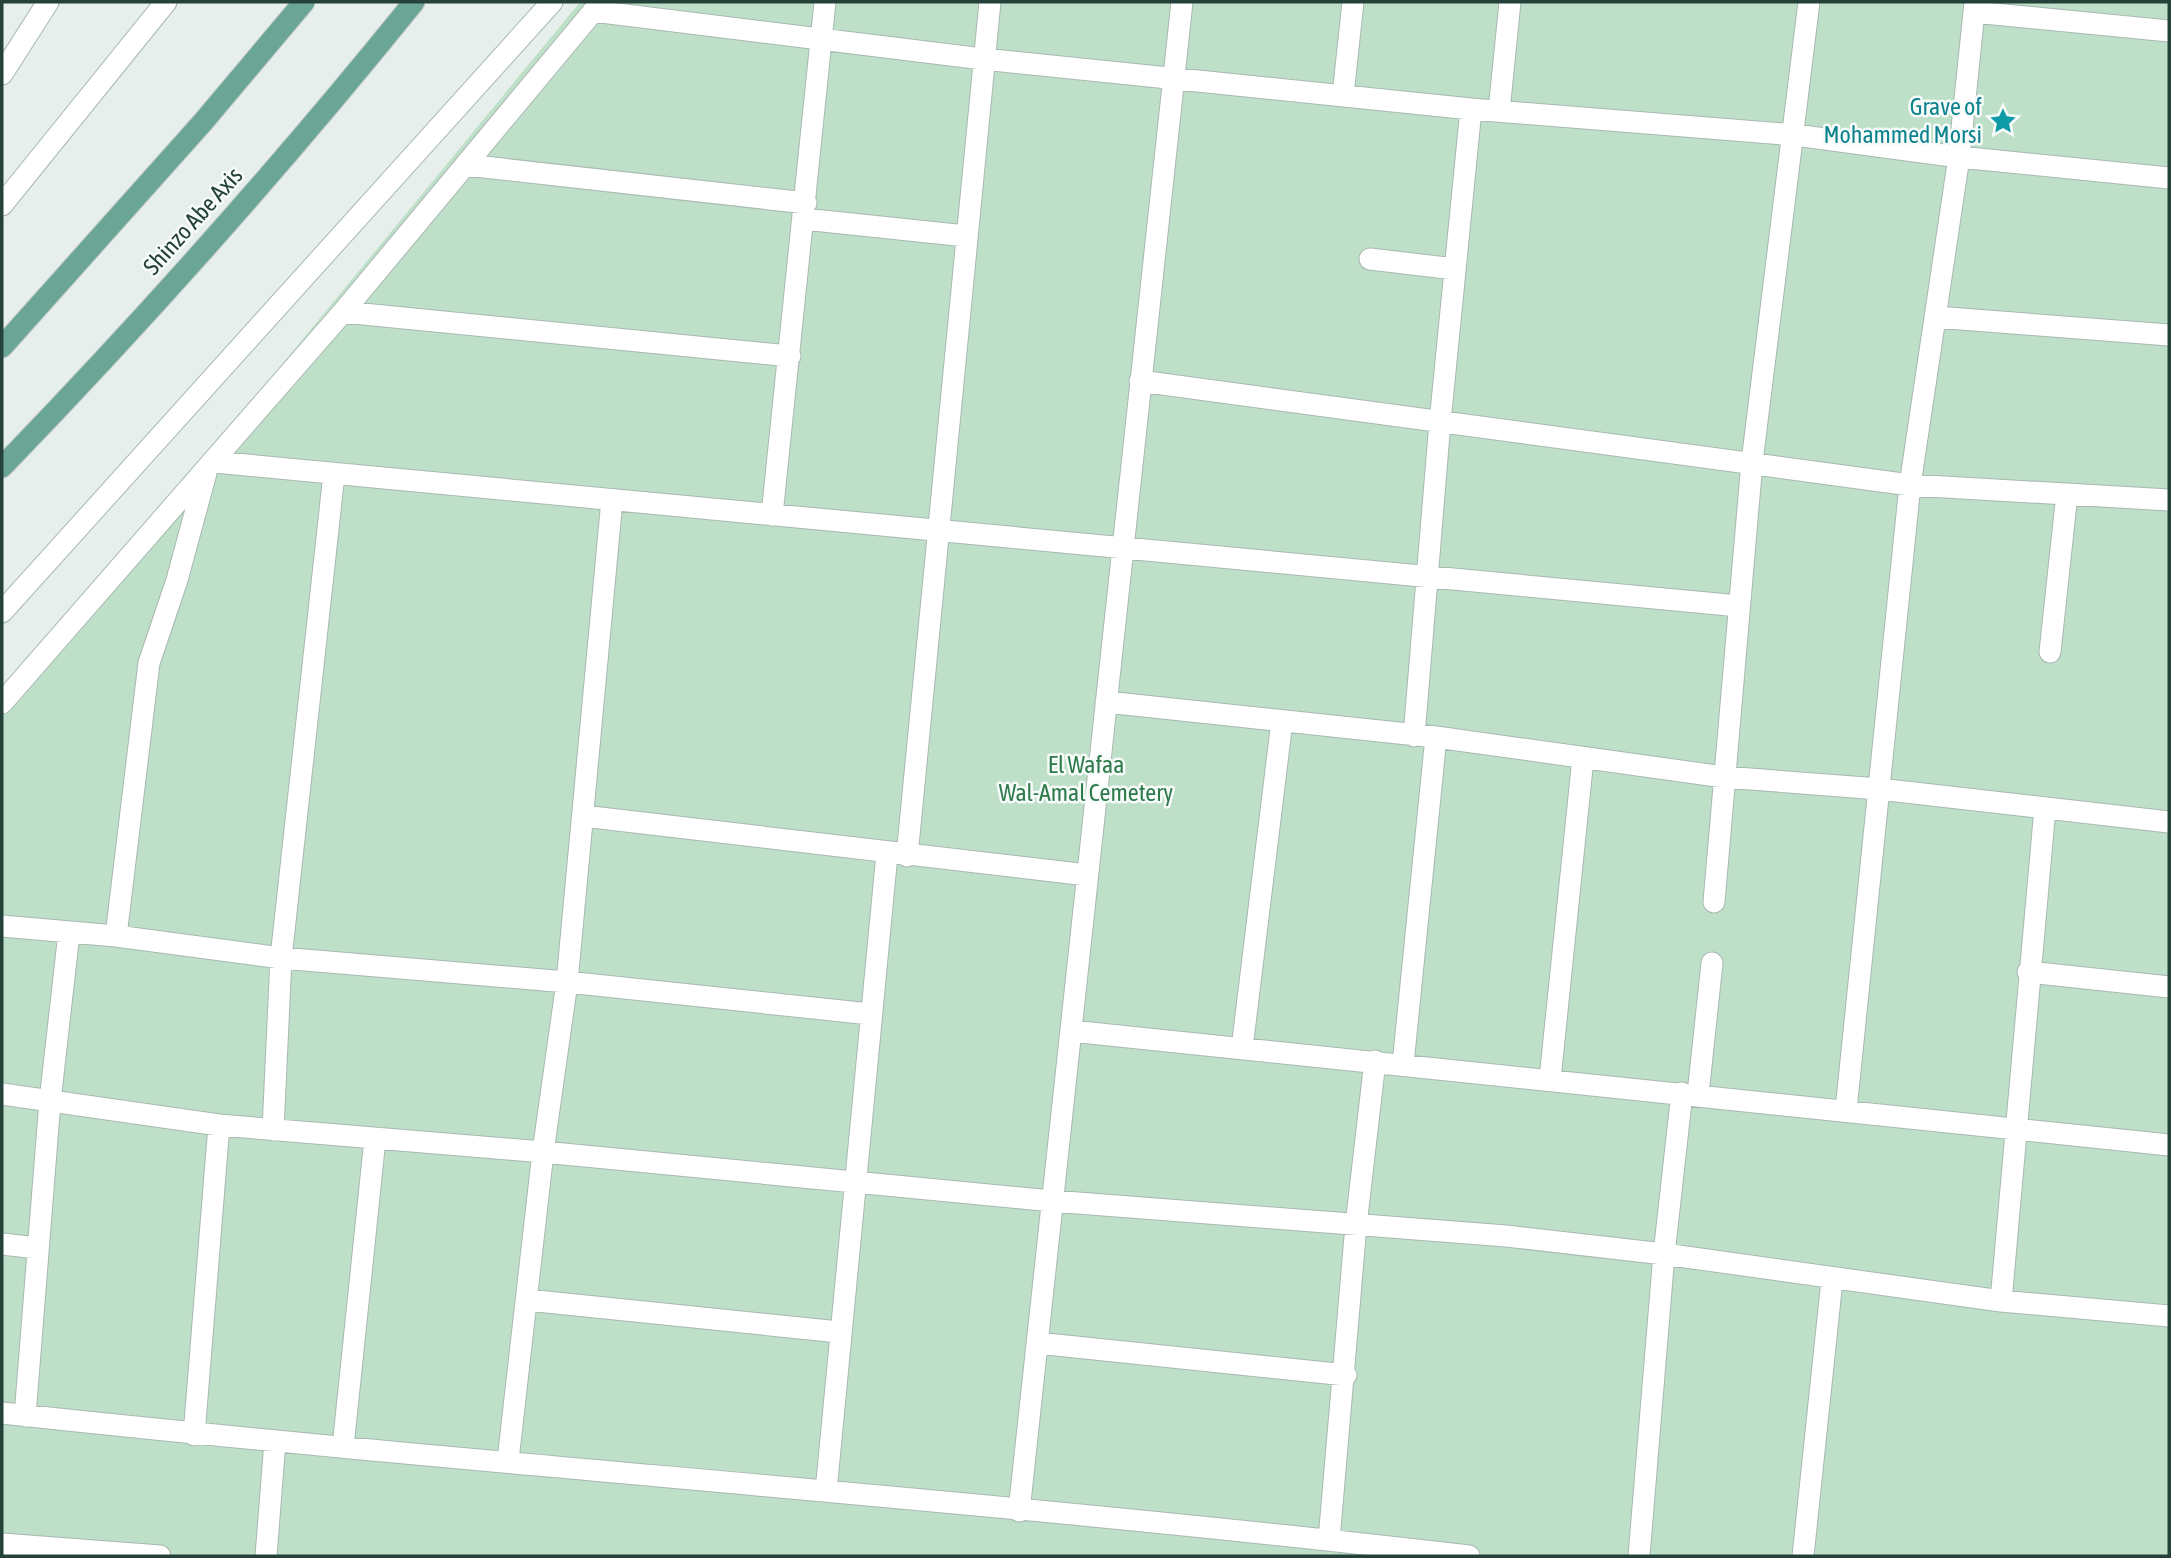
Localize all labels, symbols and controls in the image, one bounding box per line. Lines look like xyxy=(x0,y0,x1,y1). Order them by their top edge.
place label: Grave of Mohammed Morsi xyxy=(1823,93,1982,148)
place icon: Grave of Mohammed Morsi xyxy=(1988,106,2018,136)
street label: Shinzo Abe Axis xyxy=(138,162,248,280)
park label: El Wafaa Wal-Amal Cemetery xyxy=(999,751,1173,806)

